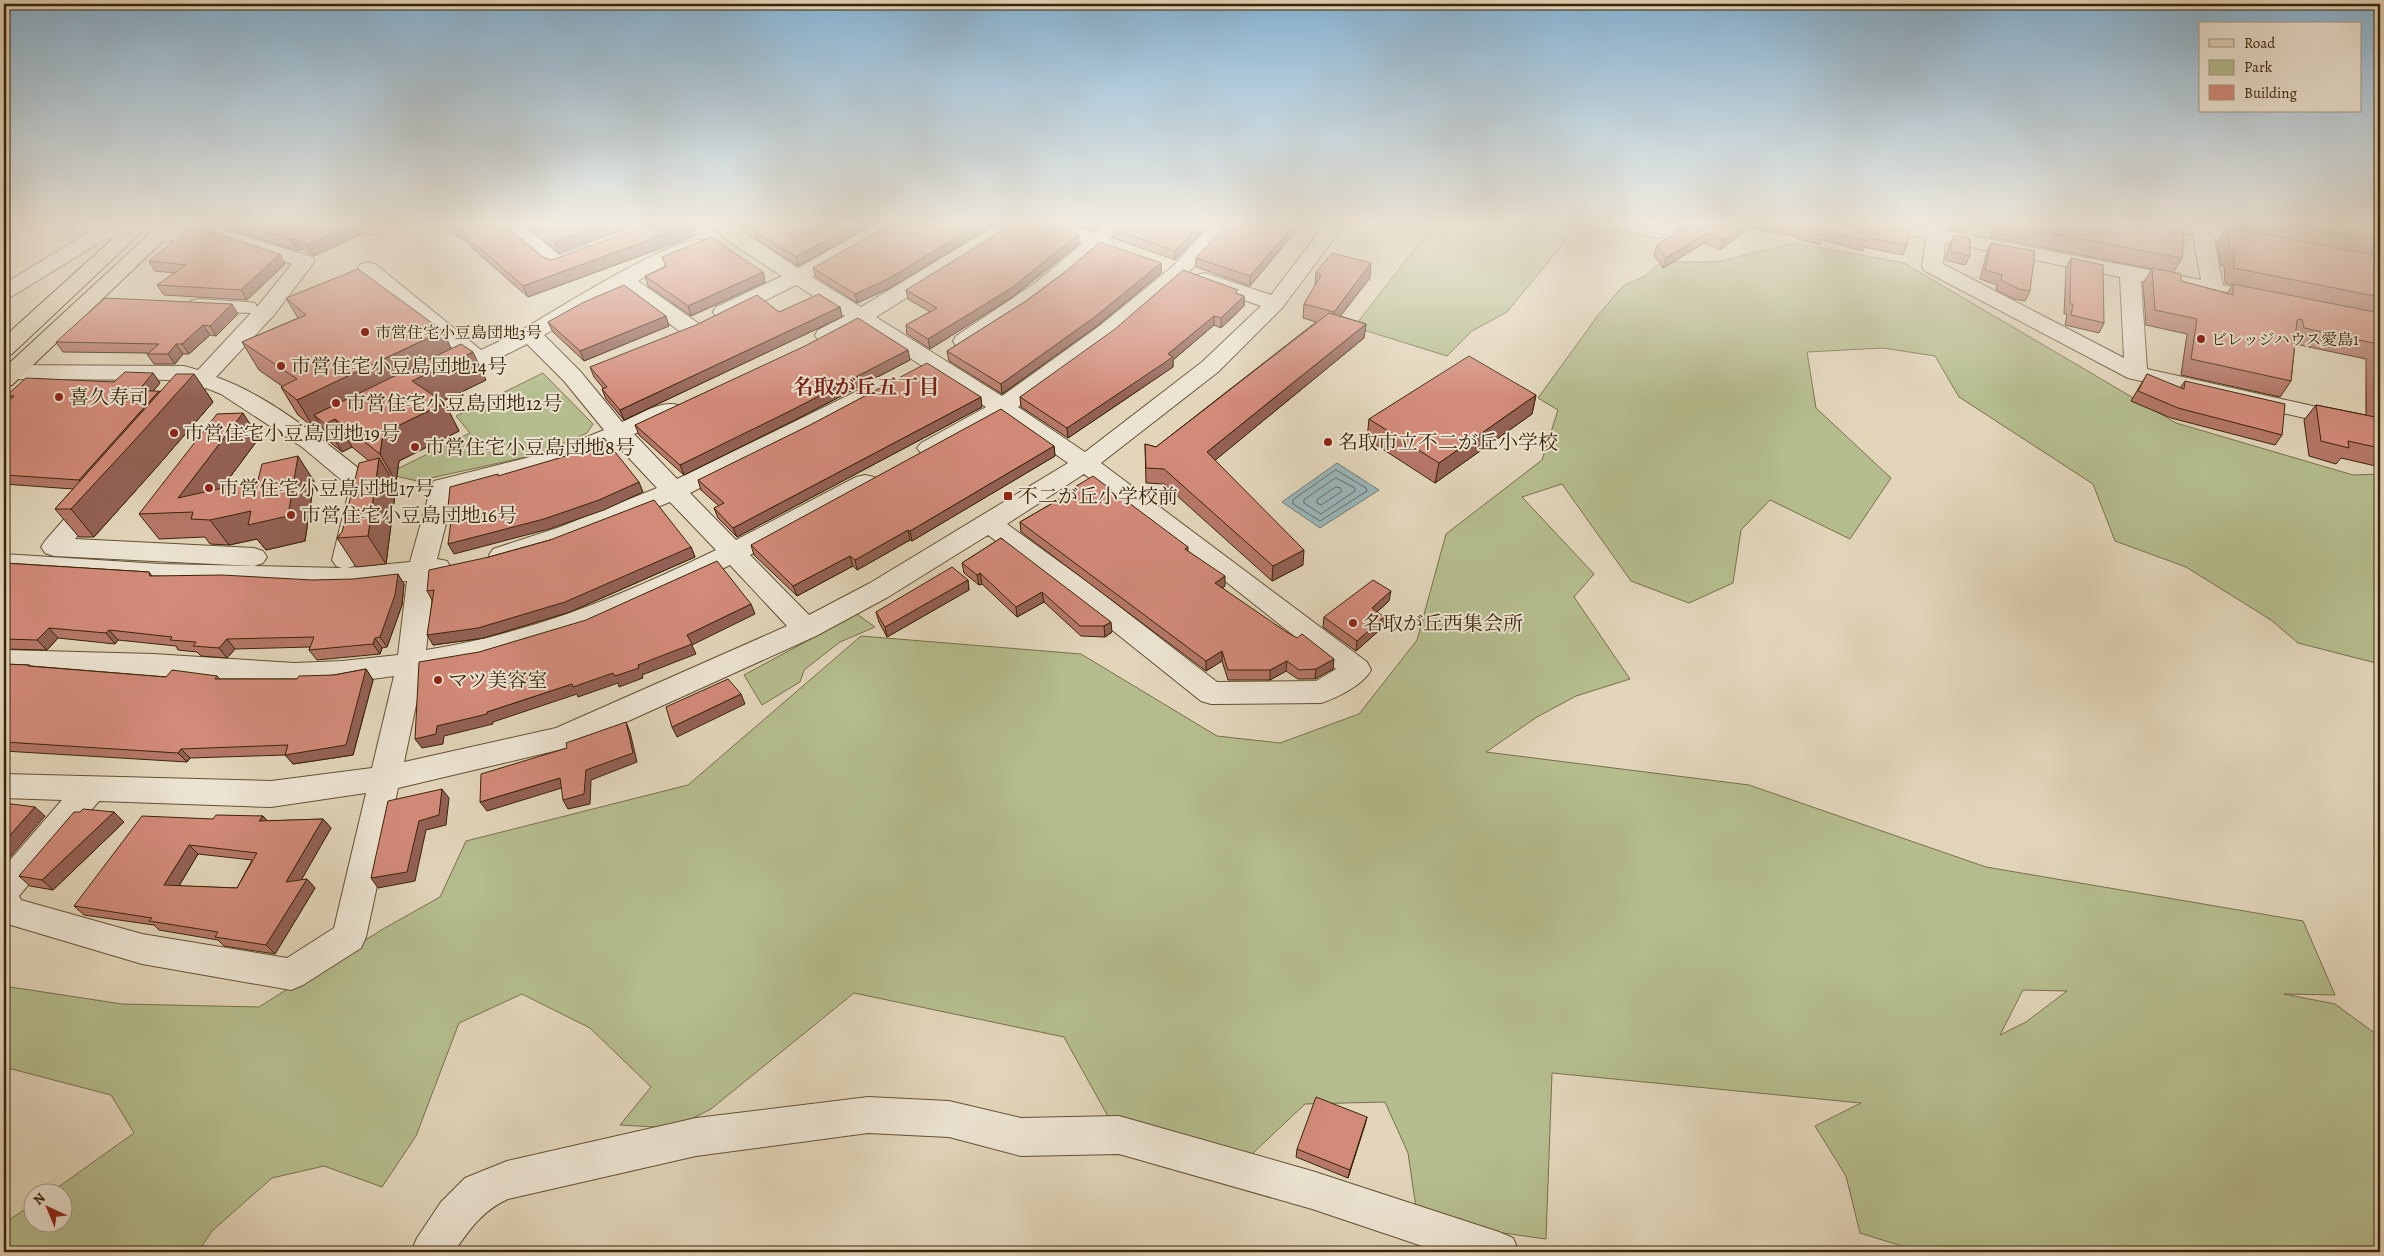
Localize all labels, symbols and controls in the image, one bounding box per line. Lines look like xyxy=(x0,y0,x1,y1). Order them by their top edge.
legend xyxy=(2199,22,2362,112)
text: Road xyxy=(2244,33,2276,53)
text: Park xyxy=(2244,57,2273,77)
text: Building xyxy=(2244,83,2297,103)
place label: 市営住宅小豆島団地3号 xyxy=(375,322,542,344)
marker: 市営住宅小豆島団地3号 xyxy=(359,326,371,338)
place label: ビレッジハウス愛島1 xyxy=(2211,329,2359,351)
marker: ビレッジハウス愛島1 xyxy=(2195,333,2207,345)
place label: 市営住宅小豆島団地14号 xyxy=(291,353,507,380)
marker: 市営住宅小豆島団地14号 xyxy=(275,360,287,372)
district label: 名取が丘五丁目 xyxy=(793,373,940,401)
place label: 喜久寿司 xyxy=(69,384,149,411)
place label: 市営住宅小豆島団地12号 xyxy=(346,390,562,417)
marker: 喜久寿司 xyxy=(53,391,65,403)
marker: 市営住宅小豆島団地12号 xyxy=(330,397,342,409)
place label: 市営住宅小豆島団地19号 xyxy=(184,420,400,447)
marker: 市営住宅小豆島団地19号 xyxy=(168,427,180,439)
place label: 名取市立不二が丘小学校 xyxy=(1338,429,1558,456)
place label: 市営住宅小豆島団地8号 xyxy=(425,434,635,461)
marker: 名取市立不二が丘小学校 xyxy=(1322,436,1334,448)
marker: 市営住宅小豆島団地8号 xyxy=(409,441,421,453)
place label: 市営住宅小豆島団地17号 xyxy=(219,475,434,502)
marker: 市営住宅小豆島団地17号 xyxy=(203,482,215,494)
place label: 不二が丘小学校前 xyxy=(1018,483,1178,510)
marker: 不二が丘小学校前 xyxy=(1002,490,1014,502)
place label: 市営住宅小豆島団地16号 xyxy=(301,502,517,529)
marker: 市営住宅小豆島団地16号 xyxy=(285,509,297,521)
place label: 名取が丘西集会所 xyxy=(1363,610,1523,637)
marker: 名取が丘西集会所 xyxy=(1347,617,1359,629)
place label: マツ美容室 xyxy=(448,667,547,694)
marker: マツ美容室 xyxy=(432,674,444,686)
north arrow xyxy=(22,1184,72,1234)
text: N xyxy=(29,1189,50,1209)

